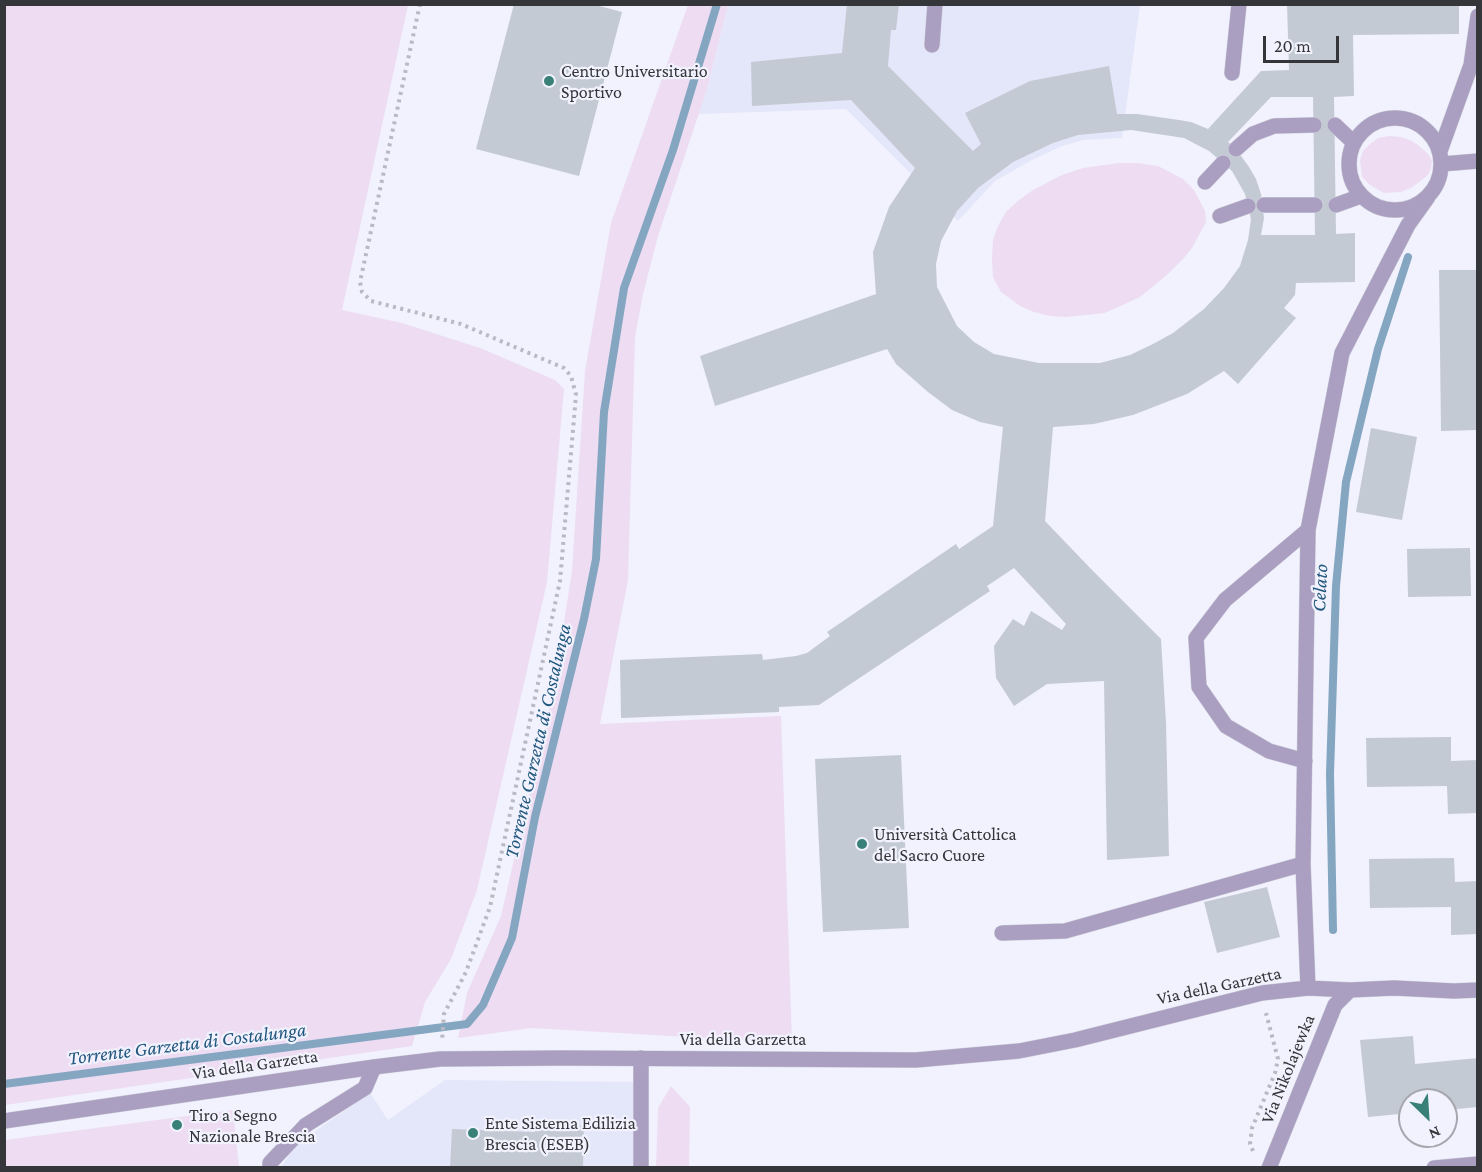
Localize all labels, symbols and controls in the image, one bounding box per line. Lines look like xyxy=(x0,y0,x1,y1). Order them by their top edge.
scale bar xyxy=(1266,24,1342,62)
text: 20 m xyxy=(1274,36,1311,56)
place label: Centro Universitario Sportivo xyxy=(561,60,708,103)
marker: Centro Universitario Sportivo xyxy=(542,74,556,88)
water label: Celato xyxy=(1307,563,1333,613)
water label: Torrente Garzetta di Costalunga xyxy=(499,621,577,861)
place label: Università Cattolica del Sacro Cuore xyxy=(874,823,1017,866)
marker: Università Cattolica del Sacro Cuore xyxy=(855,837,869,851)
street label: Via della Garzetta xyxy=(1155,962,1283,1010)
street label: Via Nikolajewka xyxy=(1256,1011,1320,1127)
water label: Torrente Garzetta di Costalunga xyxy=(66,1017,308,1071)
street label: Via della Garzetta xyxy=(680,1028,806,1050)
street label: Via della Garzetta xyxy=(191,1045,319,1085)
north arrow xyxy=(1398,1088,1458,1148)
place label: Tiro a Segno Nazionale Brescia xyxy=(189,1104,316,1146)
place label: Ente Sistema Edilizia Brescia (ESEB) xyxy=(485,1112,636,1154)
marker: Tiro a Segno Nazionale Brescia xyxy=(170,1118,184,1132)
text: N xyxy=(1426,1123,1444,1143)
marker: Ente Sistema Edilizia Brescia (ESEB) xyxy=(466,1126,480,1140)

